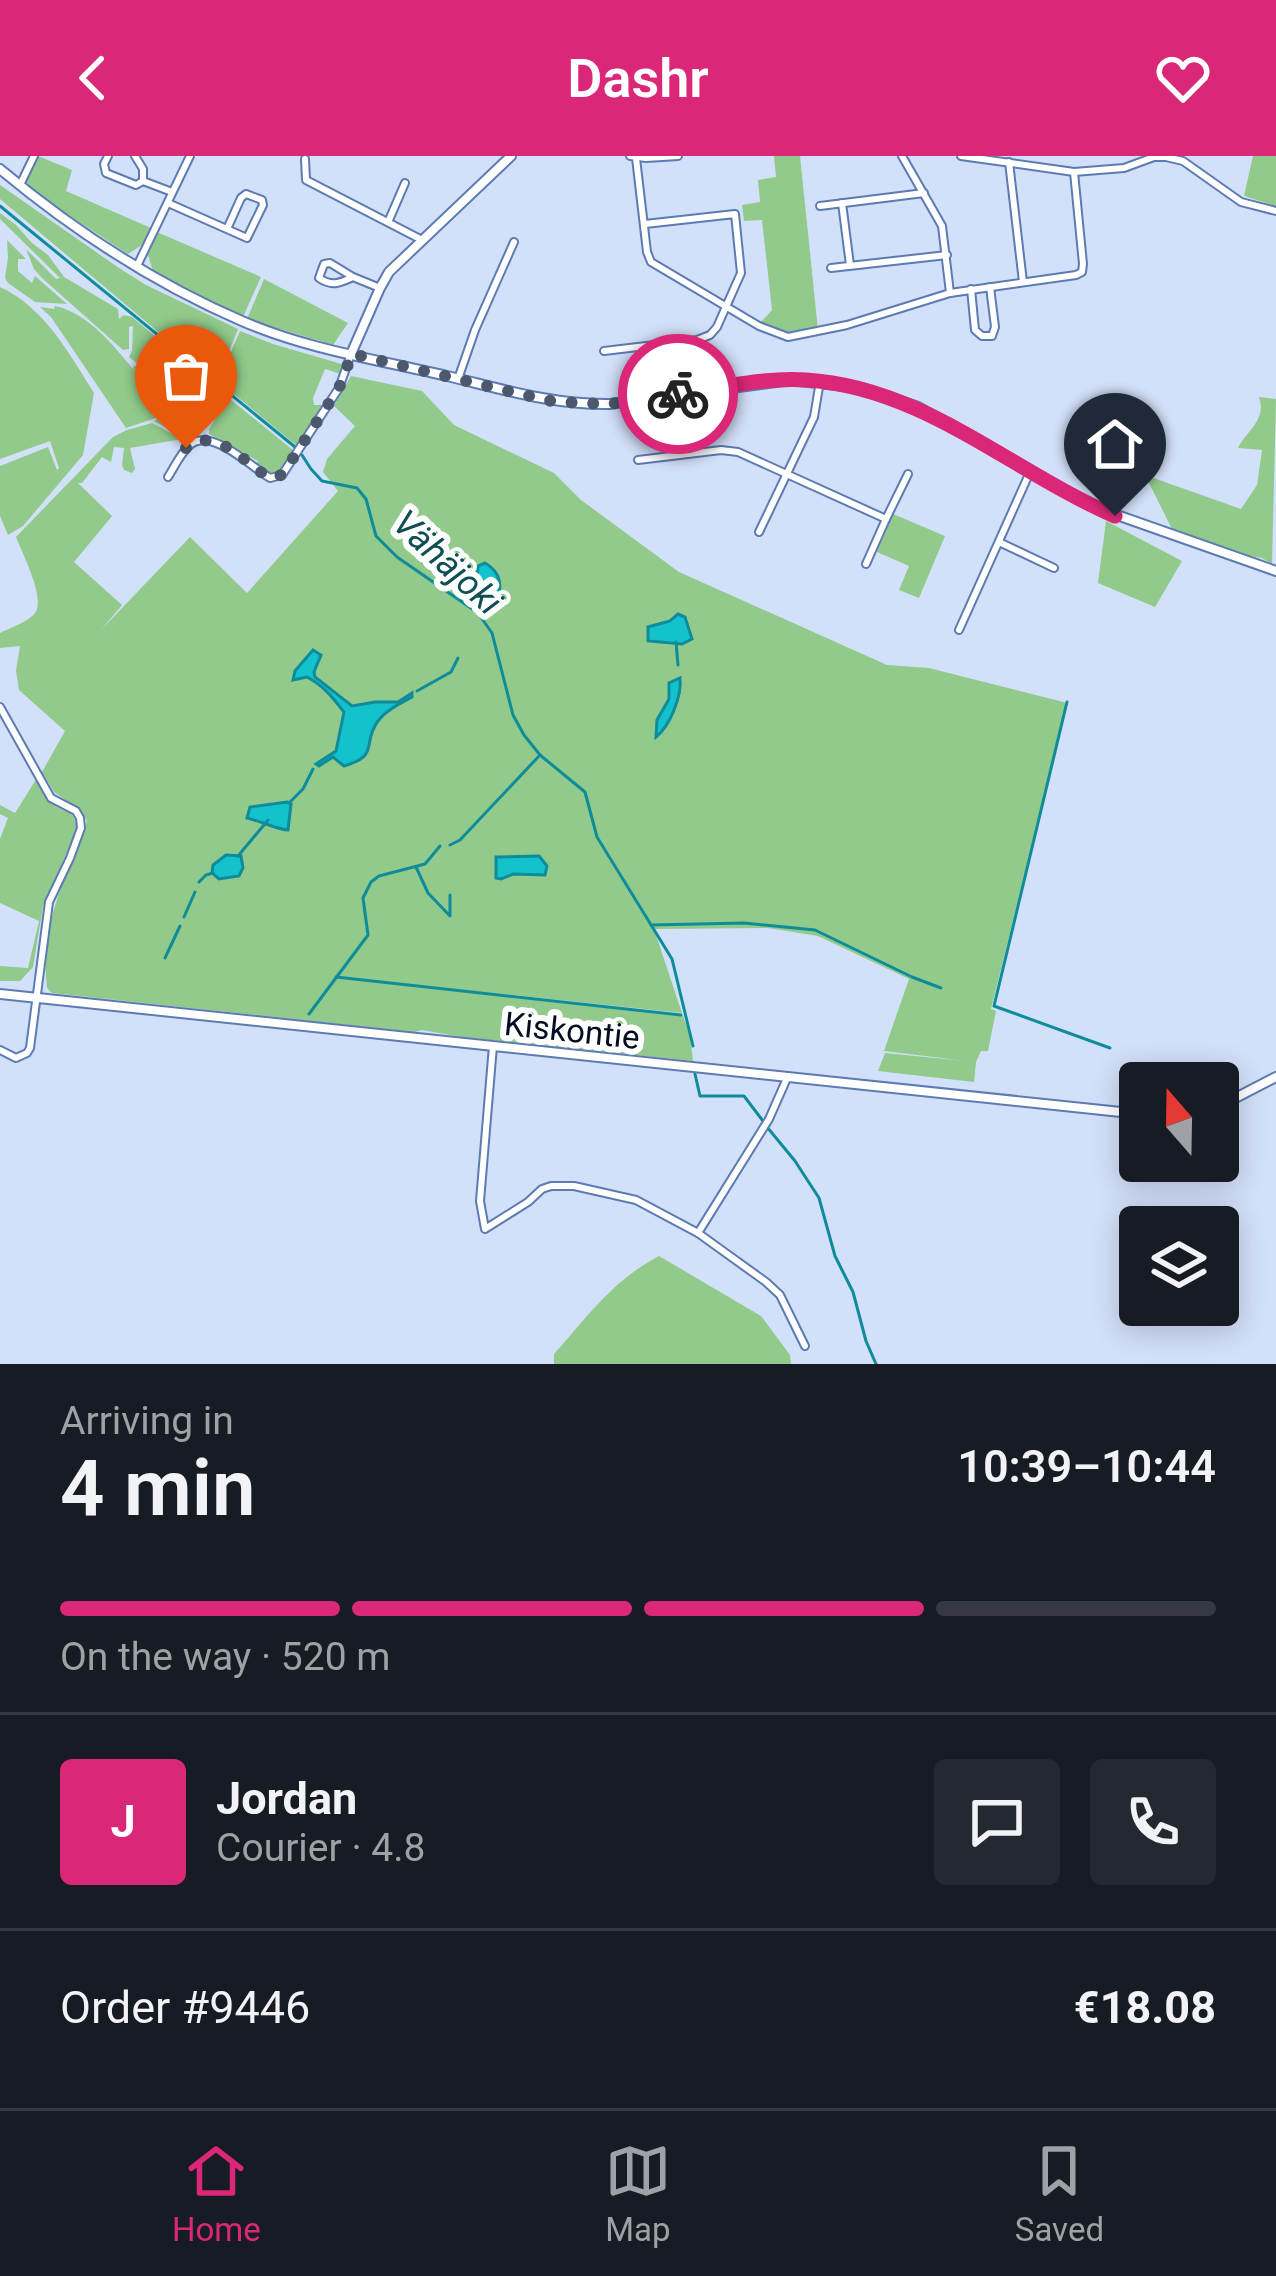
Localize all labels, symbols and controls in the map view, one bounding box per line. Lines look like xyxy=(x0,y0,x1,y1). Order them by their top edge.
icon: back xyxy=(60,45,126,111)
icon: heart xyxy=(1150,45,1216,111)
text: Dashr xyxy=(567,47,709,110)
pin xyxy=(135,325,237,448)
courier xyxy=(618,334,738,454)
icon: bag xyxy=(153,343,219,409)
icon: bike xyxy=(645,361,711,427)
pin xyxy=(1064,393,1166,516)
icon: home xyxy=(1082,411,1148,477)
water label: Vähäjoki xyxy=(384,502,511,624)
street label: Kiskontie xyxy=(502,1004,642,1057)
north arrow xyxy=(1119,1062,1239,1182)
map controls xyxy=(1119,1062,1239,1326)
button: layers xyxy=(1119,1206,1239,1326)
text: Arriving in xyxy=(60,1398,234,1444)
text: 10:39–10:44 xyxy=(957,1440,1216,1493)
text: 4 min xyxy=(60,1443,256,1534)
text: On the way · 520 m xyxy=(60,1634,391,1680)
button: chat xyxy=(934,1759,1060,1885)
button: phone xyxy=(1090,1759,1216,1885)
text: Jordan xyxy=(216,1772,357,1825)
text: J xyxy=(110,1795,136,1848)
text: Courier · 4.8 xyxy=(216,1825,425,1871)
text: Order #9446 xyxy=(60,1981,310,2034)
text: €18.08 xyxy=(1074,1981,1216,2034)
tab: Home xyxy=(172,2138,261,2249)
tab: Map xyxy=(605,2138,671,2249)
tab: Saved xyxy=(1015,2138,1104,2249)

